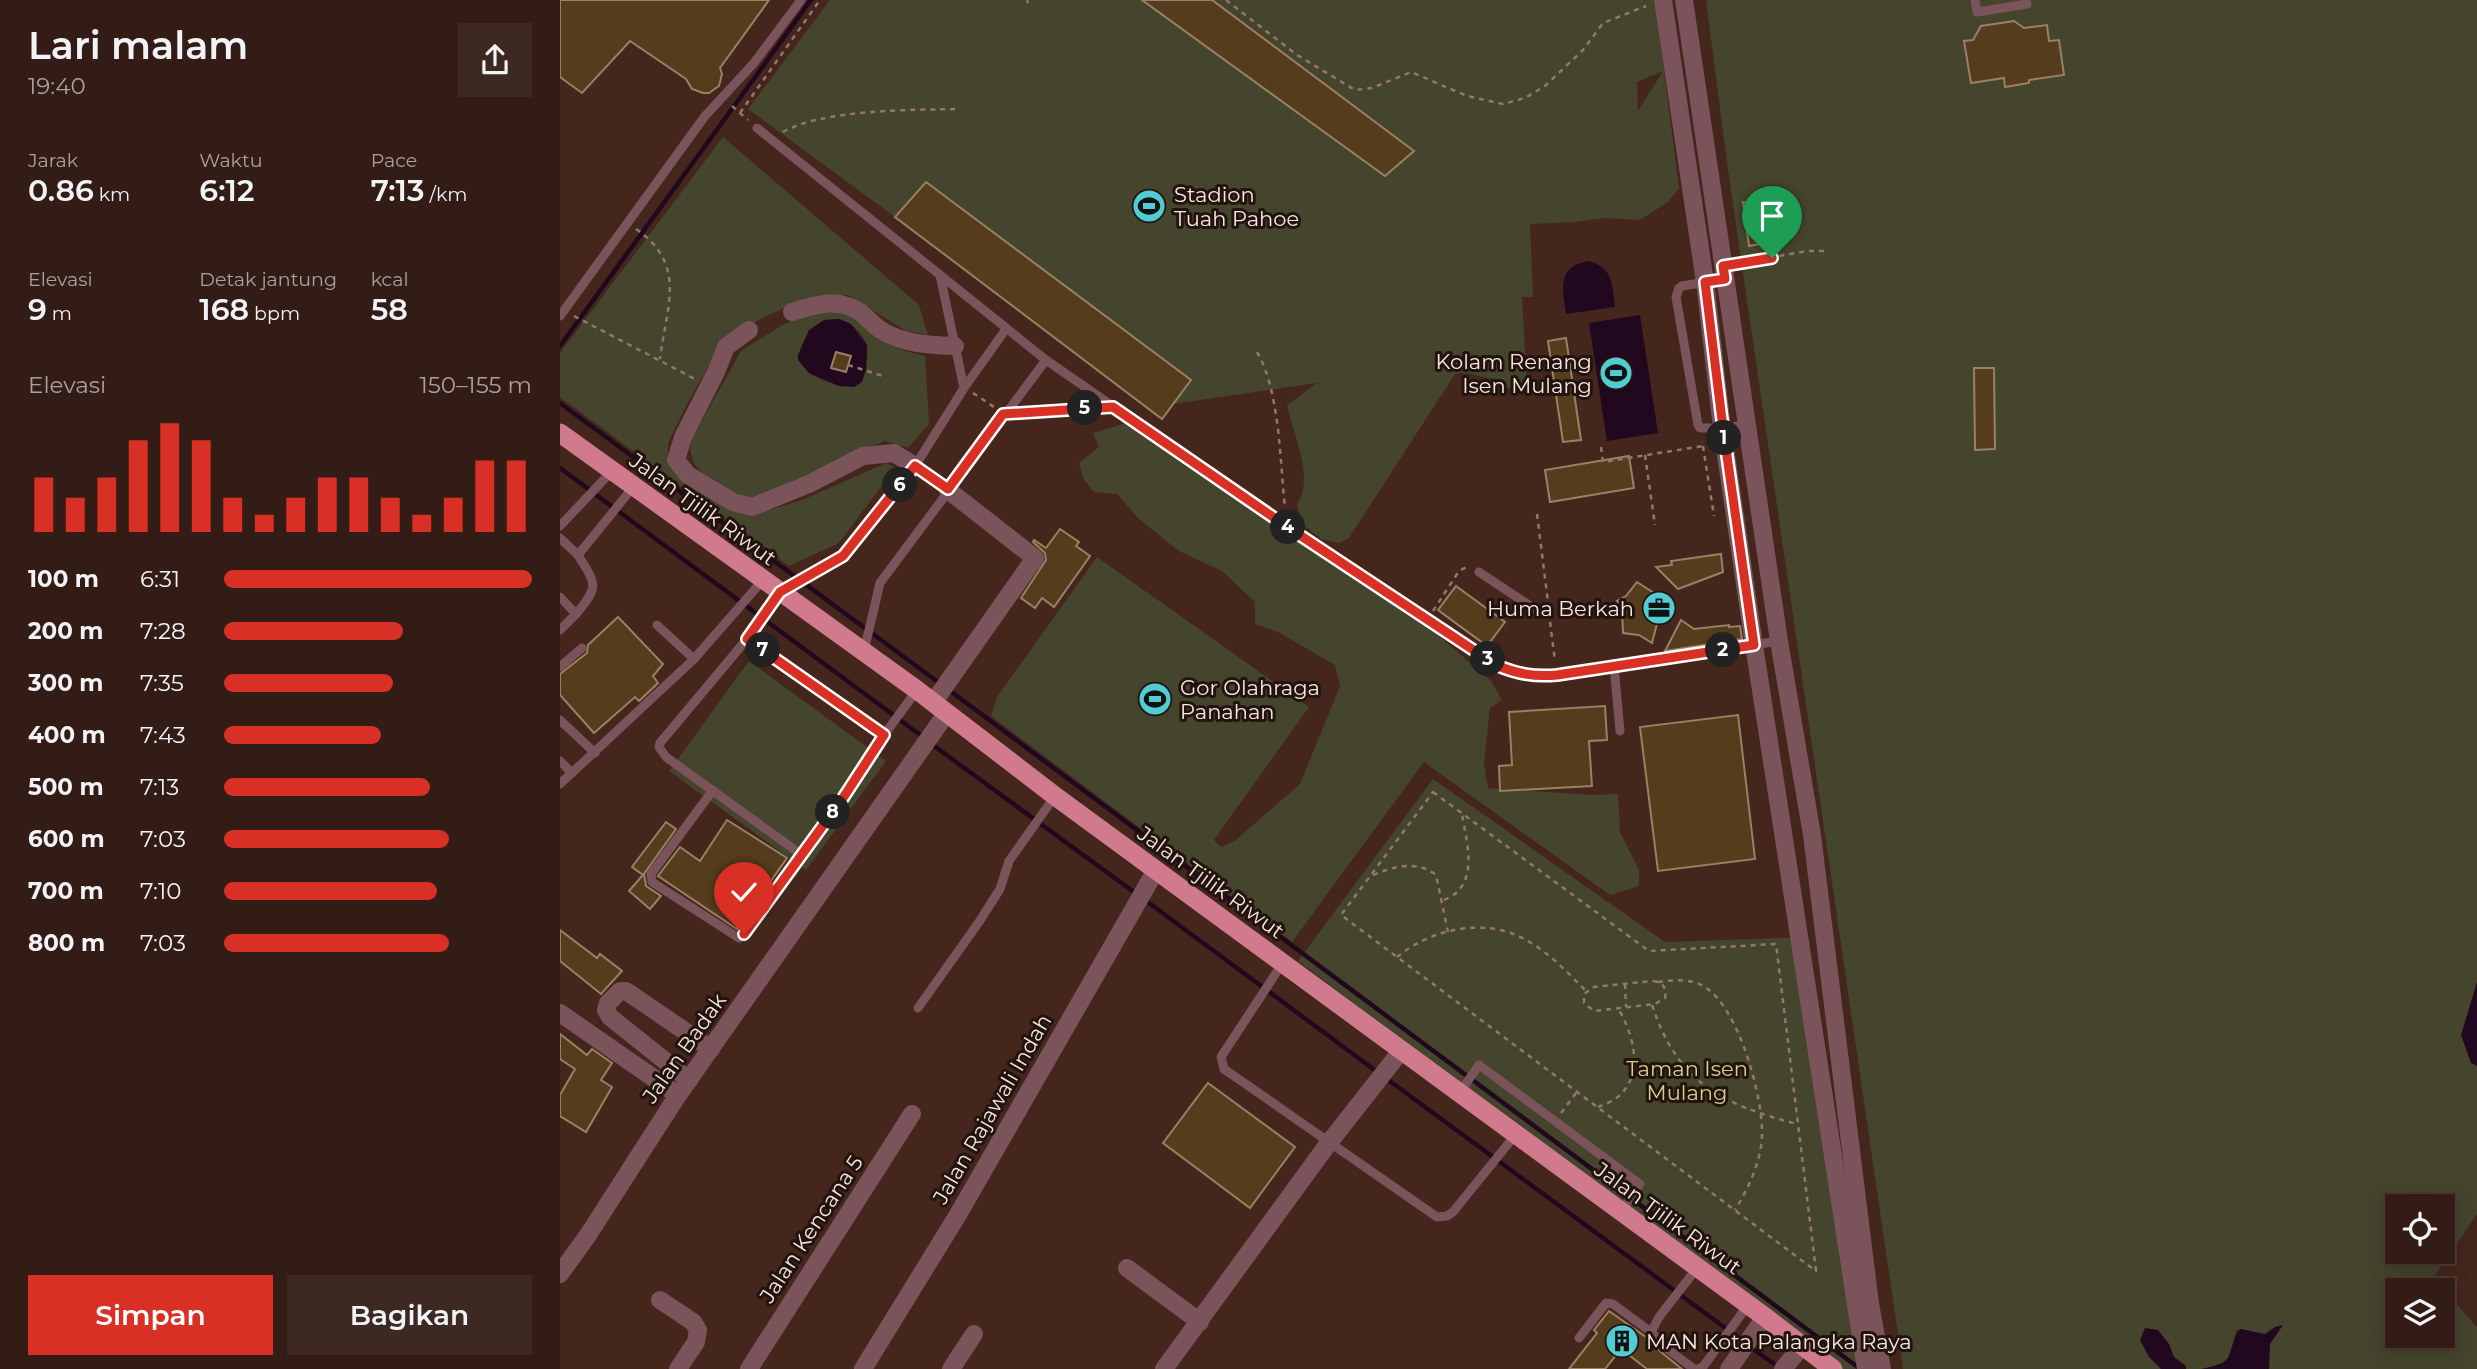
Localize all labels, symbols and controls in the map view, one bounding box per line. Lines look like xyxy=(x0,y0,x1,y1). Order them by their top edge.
text: Lari malam xyxy=(28,22,248,69)
button: share xyxy=(458,23,532,97)
text: 19:40 xyxy=(28,72,86,100)
text: Jarak xyxy=(28,149,78,172)
text: Waktu xyxy=(199,149,262,172)
text: Pace xyxy=(371,149,417,172)
text: 0.86 xyxy=(28,172,94,209)
text: 6:12 xyxy=(199,172,254,209)
text: 7:13 xyxy=(371,172,425,209)
place label: Stadion Tuah Pahoe xyxy=(1174,182,1299,231)
text: km xyxy=(94,183,130,206)
text: /km xyxy=(425,183,467,206)
pin xyxy=(1742,186,1802,258)
sports icon: Stadion Tuah Pahoe xyxy=(1130,187,1168,225)
icon: arrive xyxy=(1753,197,1791,235)
text: Elevasi xyxy=(28,268,93,291)
text: Detak jantung xyxy=(199,268,337,291)
text: kcal xyxy=(371,268,409,291)
text: 9 xyxy=(28,291,47,328)
text: 168 xyxy=(199,291,249,328)
text: 58 xyxy=(371,291,408,328)
text: m xyxy=(47,302,72,325)
text: bpm xyxy=(249,302,300,325)
place label: Kolam Renang Isen Mulang xyxy=(1436,349,1592,398)
sports icon: Kolam Renang Isen Mulang xyxy=(1597,354,1635,392)
text: Elevasi xyxy=(28,371,106,399)
text: 150–155 m xyxy=(420,371,532,399)
pin: 5 xyxy=(1068,390,1102,426)
text: 5 xyxy=(1079,396,1090,419)
pin: 1 xyxy=(1706,420,1742,456)
text: 1 xyxy=(1720,426,1727,449)
street label: Jalan Tjilik Riwut xyxy=(624,447,781,571)
pin: 6 xyxy=(882,468,918,503)
text: 6 xyxy=(893,473,906,496)
pin: 4 xyxy=(1270,510,1306,544)
text: 4 xyxy=(1281,515,1294,538)
text: 100 m xyxy=(28,565,99,593)
text: 6:31 xyxy=(140,565,180,593)
office icon: Huma Berkah xyxy=(1640,589,1678,627)
place label: Huma Berkah xyxy=(1487,596,1634,621)
text: 200 m xyxy=(28,617,103,645)
text: 7:28 xyxy=(140,617,186,645)
pin: 7 xyxy=(746,632,780,668)
pin: 2 xyxy=(1706,632,1740,668)
text: 7 xyxy=(757,638,768,661)
text: 2 xyxy=(1717,638,1728,661)
pin: 3 xyxy=(1471,642,1506,676)
text: 3 xyxy=(1482,647,1493,670)
text: 300 m xyxy=(28,669,104,697)
text: 7:35 xyxy=(140,669,184,697)
place label: Gor Olahraga Panahan xyxy=(1180,675,1320,724)
sports icon: Gor Olahraga Panahan xyxy=(1136,680,1174,718)
text: 400 m xyxy=(28,721,106,749)
text: 7:43 xyxy=(140,721,186,749)
text: 500 m xyxy=(28,773,104,801)
text: 7:13 xyxy=(140,773,179,801)
pin: 8 xyxy=(816,794,850,830)
text: 8 xyxy=(826,800,839,823)
street label: Jalan Tjilik Riwut xyxy=(1132,820,1289,944)
text: 600 m xyxy=(28,825,105,853)
text: 7:03 xyxy=(140,825,186,853)
pin xyxy=(714,862,774,934)
icon: check xyxy=(725,873,763,911)
text: 700 m xyxy=(28,877,104,905)
text: 7:10 xyxy=(140,877,182,905)
text: 800 m xyxy=(28,929,105,957)
text: 7:03 xyxy=(140,929,186,957)
street label: Jalan Badak xyxy=(636,988,731,1108)
street label: Jalan Rajawali Indah xyxy=(927,1010,1056,1209)
park label: Taman Isen Mulang xyxy=(1626,1056,1748,1105)
street label: Jalan Kencana 5 xyxy=(754,1151,868,1308)
street label: Jalan Tjilik Riwut xyxy=(1589,1156,1746,1280)
map controls xyxy=(2385,1194,2455,1348)
button: locate xyxy=(2385,1194,2455,1264)
button: Simpan xyxy=(28,1275,273,1355)
button: Bagikan xyxy=(287,1275,532,1355)
button: layers xyxy=(2385,1278,2455,1348)
building icon: MAN Kota Palangka Raya xyxy=(1603,1322,1641,1360)
place label: MAN Kota Palangka Raya xyxy=(1646,1329,1912,1354)

